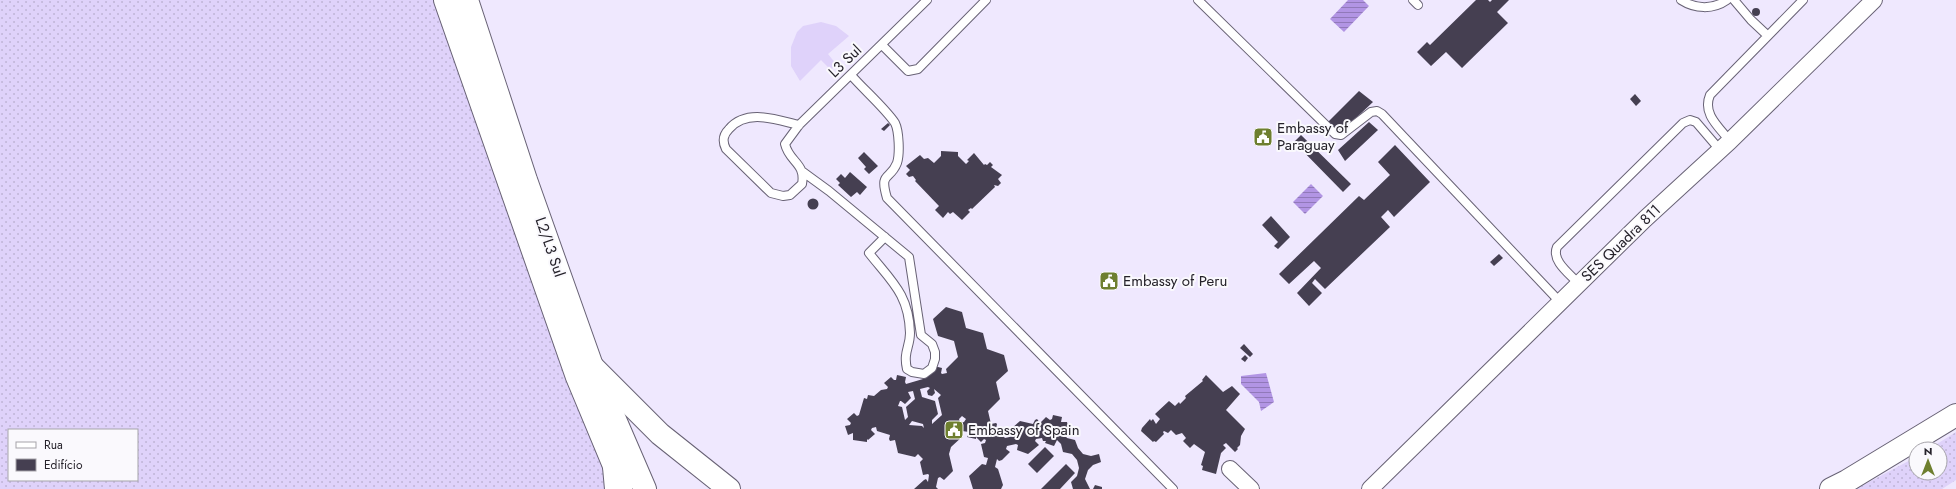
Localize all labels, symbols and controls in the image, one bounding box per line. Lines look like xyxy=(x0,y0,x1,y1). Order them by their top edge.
street label: L3 Sul xyxy=(823,40,867,82)
place label: Embassy of Paraguay xyxy=(1277,117,1349,156)
public building icon: Embassy of Paraguay xyxy=(1252,126,1274,148)
street label: SES Quadra 811 xyxy=(1576,199,1666,287)
street label: L2/L3 Sul xyxy=(530,214,570,280)
public building icon: Embassy of Peru xyxy=(1098,270,1120,292)
place label: Embassy of Peru xyxy=(1123,270,1227,292)
public building icon: Embassy of Spain xyxy=(943,419,965,441)
place label: Embassy of Spain xyxy=(968,419,1080,441)
legend xyxy=(8,429,138,481)
text: Rua xyxy=(44,436,63,454)
north arrow xyxy=(1908,441,1948,481)
text: N xyxy=(1924,443,1932,459)
text: Edifício xyxy=(44,456,83,474)

